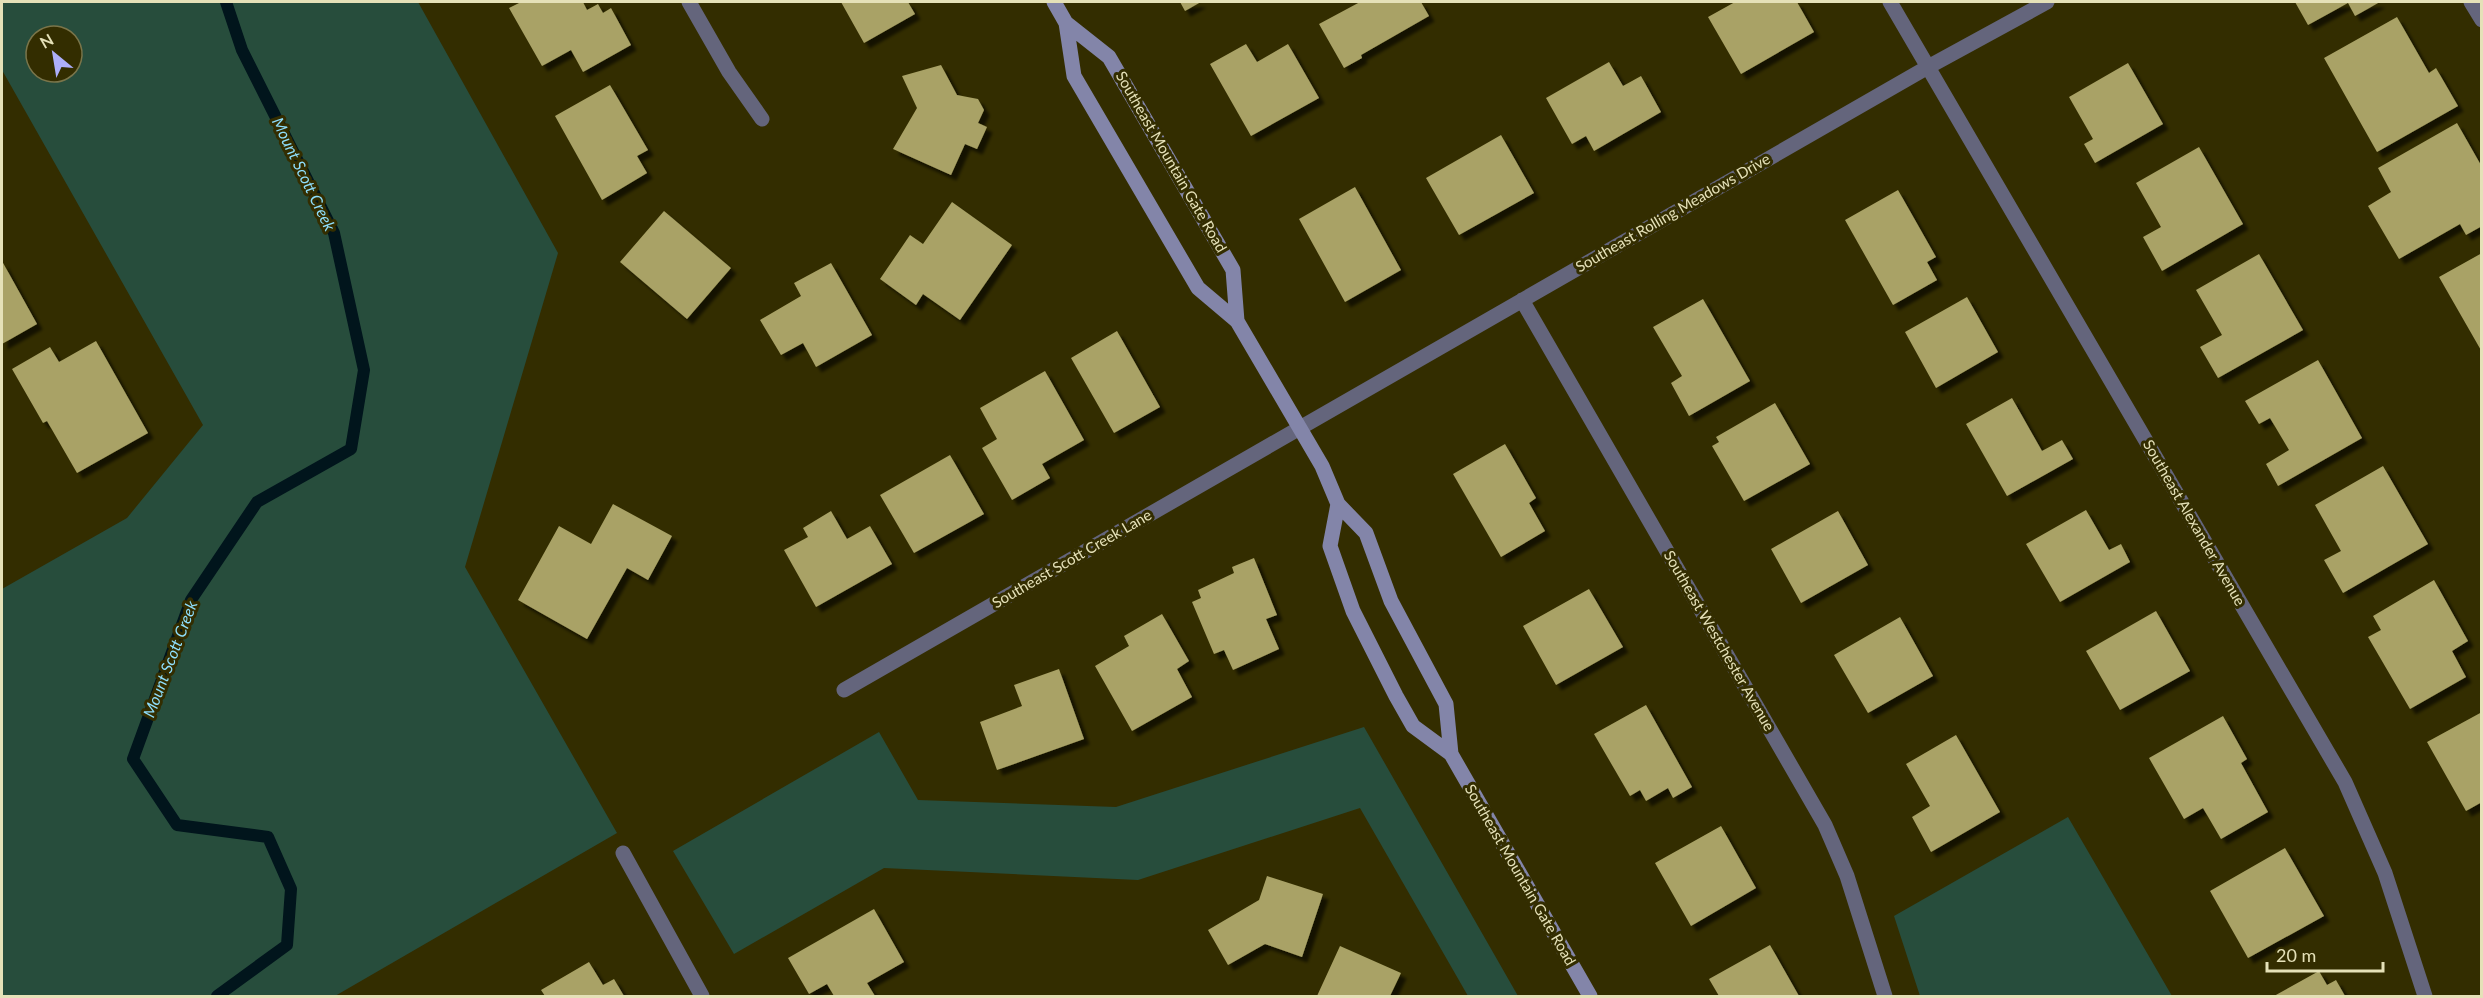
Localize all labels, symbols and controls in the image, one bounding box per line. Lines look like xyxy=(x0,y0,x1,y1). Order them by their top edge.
north arrow xyxy=(24,24,84,84)
text: N xyxy=(36,29,56,52)
street label: Southeast Mountain Gate Road xyxy=(1113,68,1231,255)
water label: Mount Scott Creek xyxy=(269,114,340,234)
street label: Southeast Rolling Meadows Drive xyxy=(1572,149,1773,275)
street label: Southeast Alexander Avenue xyxy=(2140,436,2250,609)
street label: Southeast Scott Creek Lane xyxy=(989,505,1155,611)
street label: Southeast Westchester Avenue xyxy=(1661,547,1779,734)
water label: Mount Scott Creek xyxy=(139,597,201,720)
street label: Southeast Mountain Gate Road xyxy=(1462,781,1580,968)
scale bar xyxy=(2267,935,2382,973)
text: 20 m xyxy=(2276,944,2316,966)

